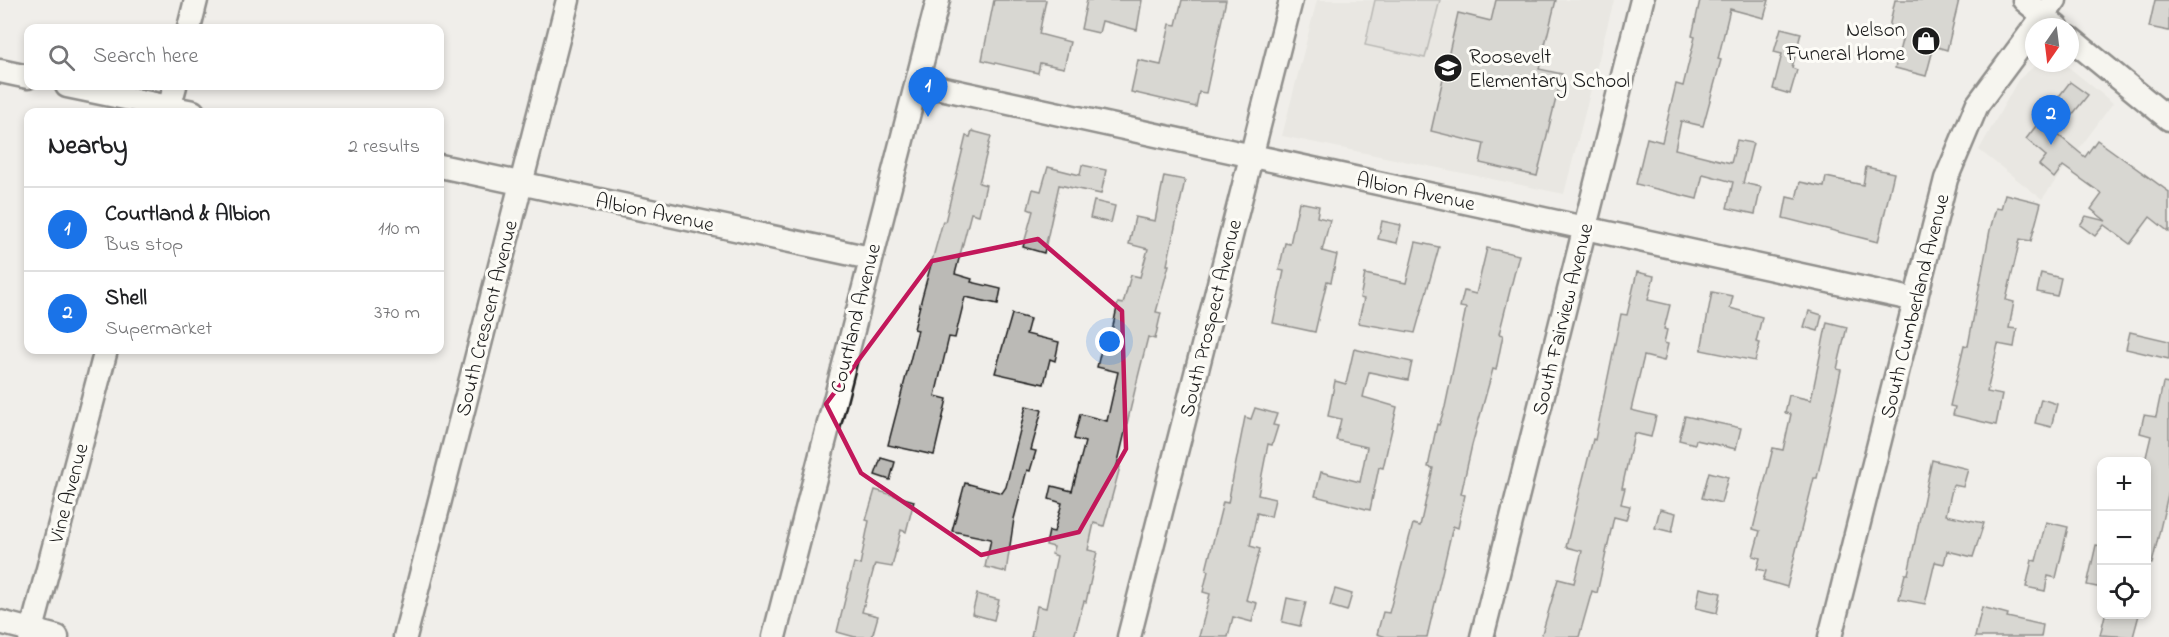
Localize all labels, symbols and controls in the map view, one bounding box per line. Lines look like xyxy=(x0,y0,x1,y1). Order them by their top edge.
place label: Nelson Funeral Home xyxy=(1785,16,1906,70)
north arrow xyxy=(2025,18,2079,72)
search box xyxy=(24,24,444,90)
shop icon: Nelson Funeral Home xyxy=(1910,25,1942,57)
icon: search xyxy=(45,41,78,74)
text: Search here xyxy=(93,41,198,73)
place label: Roosevelt Elementary School xyxy=(1469,43,1630,99)
school or university icon: Roosevelt Elementary School xyxy=(1432,52,1464,84)
pin: 1 xyxy=(908,68,948,117)
pin: 2 xyxy=(2032,96,2070,145)
text: Nearby xyxy=(48,128,127,166)
text: 2 results xyxy=(348,133,420,162)
street label: Albion Avenue xyxy=(1353,166,1478,220)
street label: Albion Avenue xyxy=(592,187,717,241)
street label: South Cumberland Avenue xyxy=(1874,190,1959,422)
text: Courtland & Albion xyxy=(105,199,270,231)
text: 1 xyxy=(64,215,71,244)
text: 110 m xyxy=(378,215,420,244)
street label: South Prospect Avenue xyxy=(1173,216,1251,421)
street label: South Crescent Avenue xyxy=(449,217,527,420)
street label: South Fairview Avenue xyxy=(1526,220,1602,419)
text: Bus stop xyxy=(105,231,183,260)
street label: Courtland Avenue xyxy=(824,240,890,396)
text: Shell xyxy=(105,283,147,315)
text: 2 xyxy=(63,299,72,328)
text: 370 m xyxy=(374,299,420,328)
text: Supermarket xyxy=(105,315,212,344)
your location xyxy=(1095,327,1124,356)
street label: Vine Avenue xyxy=(42,440,98,548)
map controls xyxy=(2097,457,2151,619)
button: + xyxy=(2097,457,2151,511)
button: − xyxy=(2097,511,2151,565)
button: locate xyxy=(2097,565,2151,619)

